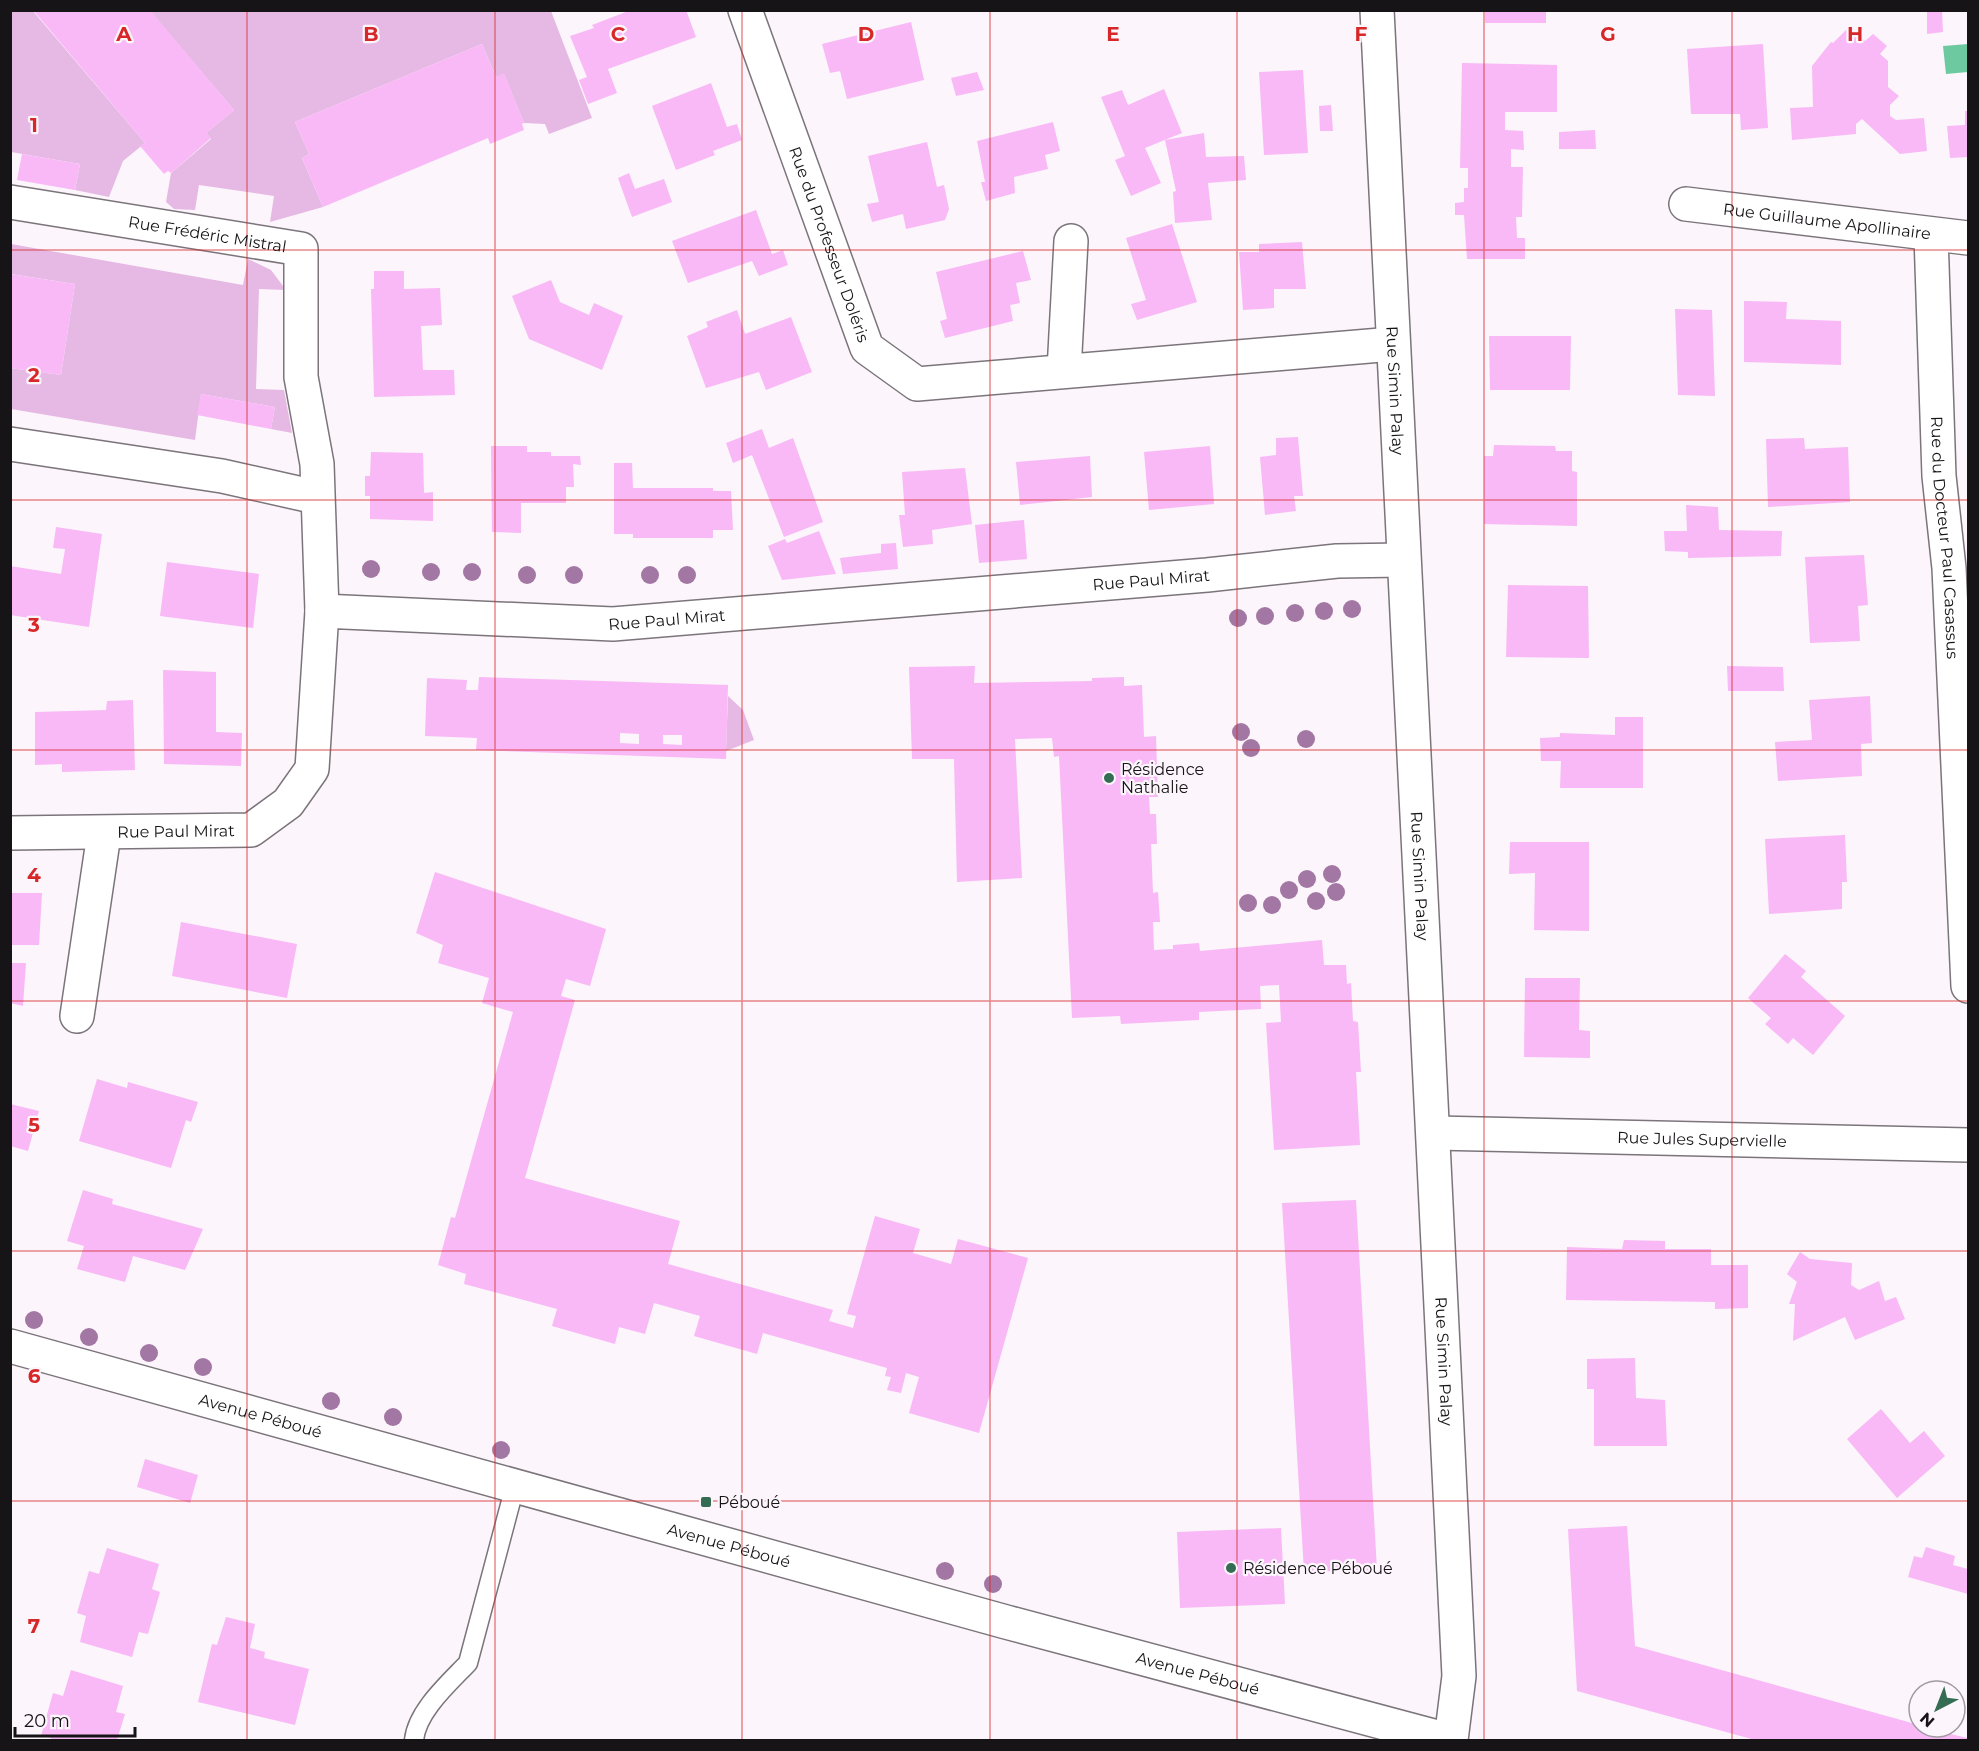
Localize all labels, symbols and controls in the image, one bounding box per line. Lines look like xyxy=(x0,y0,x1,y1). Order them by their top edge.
text: A xyxy=(115,22,132,46)
text: B xyxy=(363,22,379,46)
text: C xyxy=(611,22,626,46)
text: D xyxy=(858,22,874,46)
text: E xyxy=(1106,22,1120,46)
text: F xyxy=(1355,22,1368,46)
text: G xyxy=(1600,22,1616,46)
text: H xyxy=(1847,22,1863,46)
text: 1 xyxy=(30,113,38,137)
street label: Rue du Professeur Doléris xyxy=(785,144,873,345)
street label: Rue Guillaume Apollinaire xyxy=(1722,200,1932,243)
street label: Rue Frédéric Mistral xyxy=(127,212,288,257)
street label: Rue Simin Palay xyxy=(1382,325,1408,456)
text: 2 xyxy=(28,363,40,387)
street label: Rue du Docteur Paul Casassus xyxy=(1927,416,1962,660)
street label: Rue Paul Mirat xyxy=(1092,566,1211,594)
street label: Rue Paul Mirat xyxy=(607,606,727,634)
text: 3 xyxy=(27,613,40,637)
place label: Résidence Nathalie xyxy=(1121,760,1204,797)
marker: Résidence Nathalie xyxy=(1102,771,1116,785)
street label: Rue Simin Palay xyxy=(1407,811,1432,941)
street label: Rue Paul Mirat xyxy=(117,821,235,842)
text: 4 xyxy=(27,863,41,887)
text: 5 xyxy=(28,1113,40,1137)
street label: Rue Jules Supervielle xyxy=(1617,1128,1787,1151)
street label: Rue Simin Palay xyxy=(1431,1296,1456,1427)
text: 6 xyxy=(28,1364,41,1388)
street label: Avenue Péboué xyxy=(197,1390,324,1442)
place label: Péboué xyxy=(718,1493,780,1512)
marker: Péboué xyxy=(699,1495,713,1509)
street label: Avenue Péboué xyxy=(665,1520,792,1572)
place label: Résidence Péboué xyxy=(1243,1559,1393,1578)
marker: Résidence Péboué xyxy=(1224,1561,1238,1575)
text: 7 xyxy=(28,1614,40,1638)
street label: Avenue Péboué xyxy=(1134,1648,1261,1699)
north arrow xyxy=(1907,1679,1967,1739)
scale bar xyxy=(15,1700,135,1738)
text: N xyxy=(1916,1708,1938,1731)
text: 20 m xyxy=(24,1710,70,1732)

